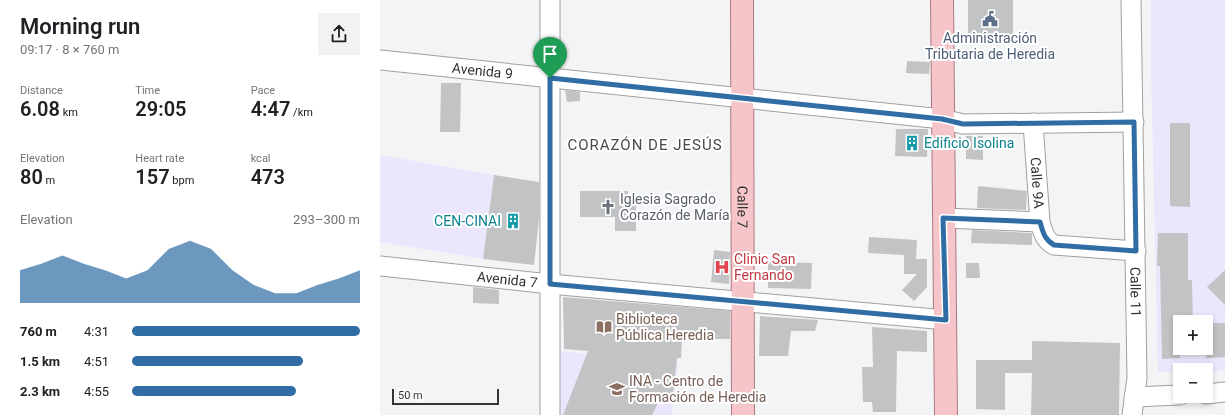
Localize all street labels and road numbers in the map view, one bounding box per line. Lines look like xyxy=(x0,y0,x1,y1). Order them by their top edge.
street label: Avenida 9 xyxy=(451,60,514,82)
street label: Calle 9A xyxy=(1027,157,1047,209)
street label: Calle 7 xyxy=(734,186,751,228)
street label: Calle 11 xyxy=(1127,267,1144,317)
street label: Avenida 7 xyxy=(476,268,539,291)

